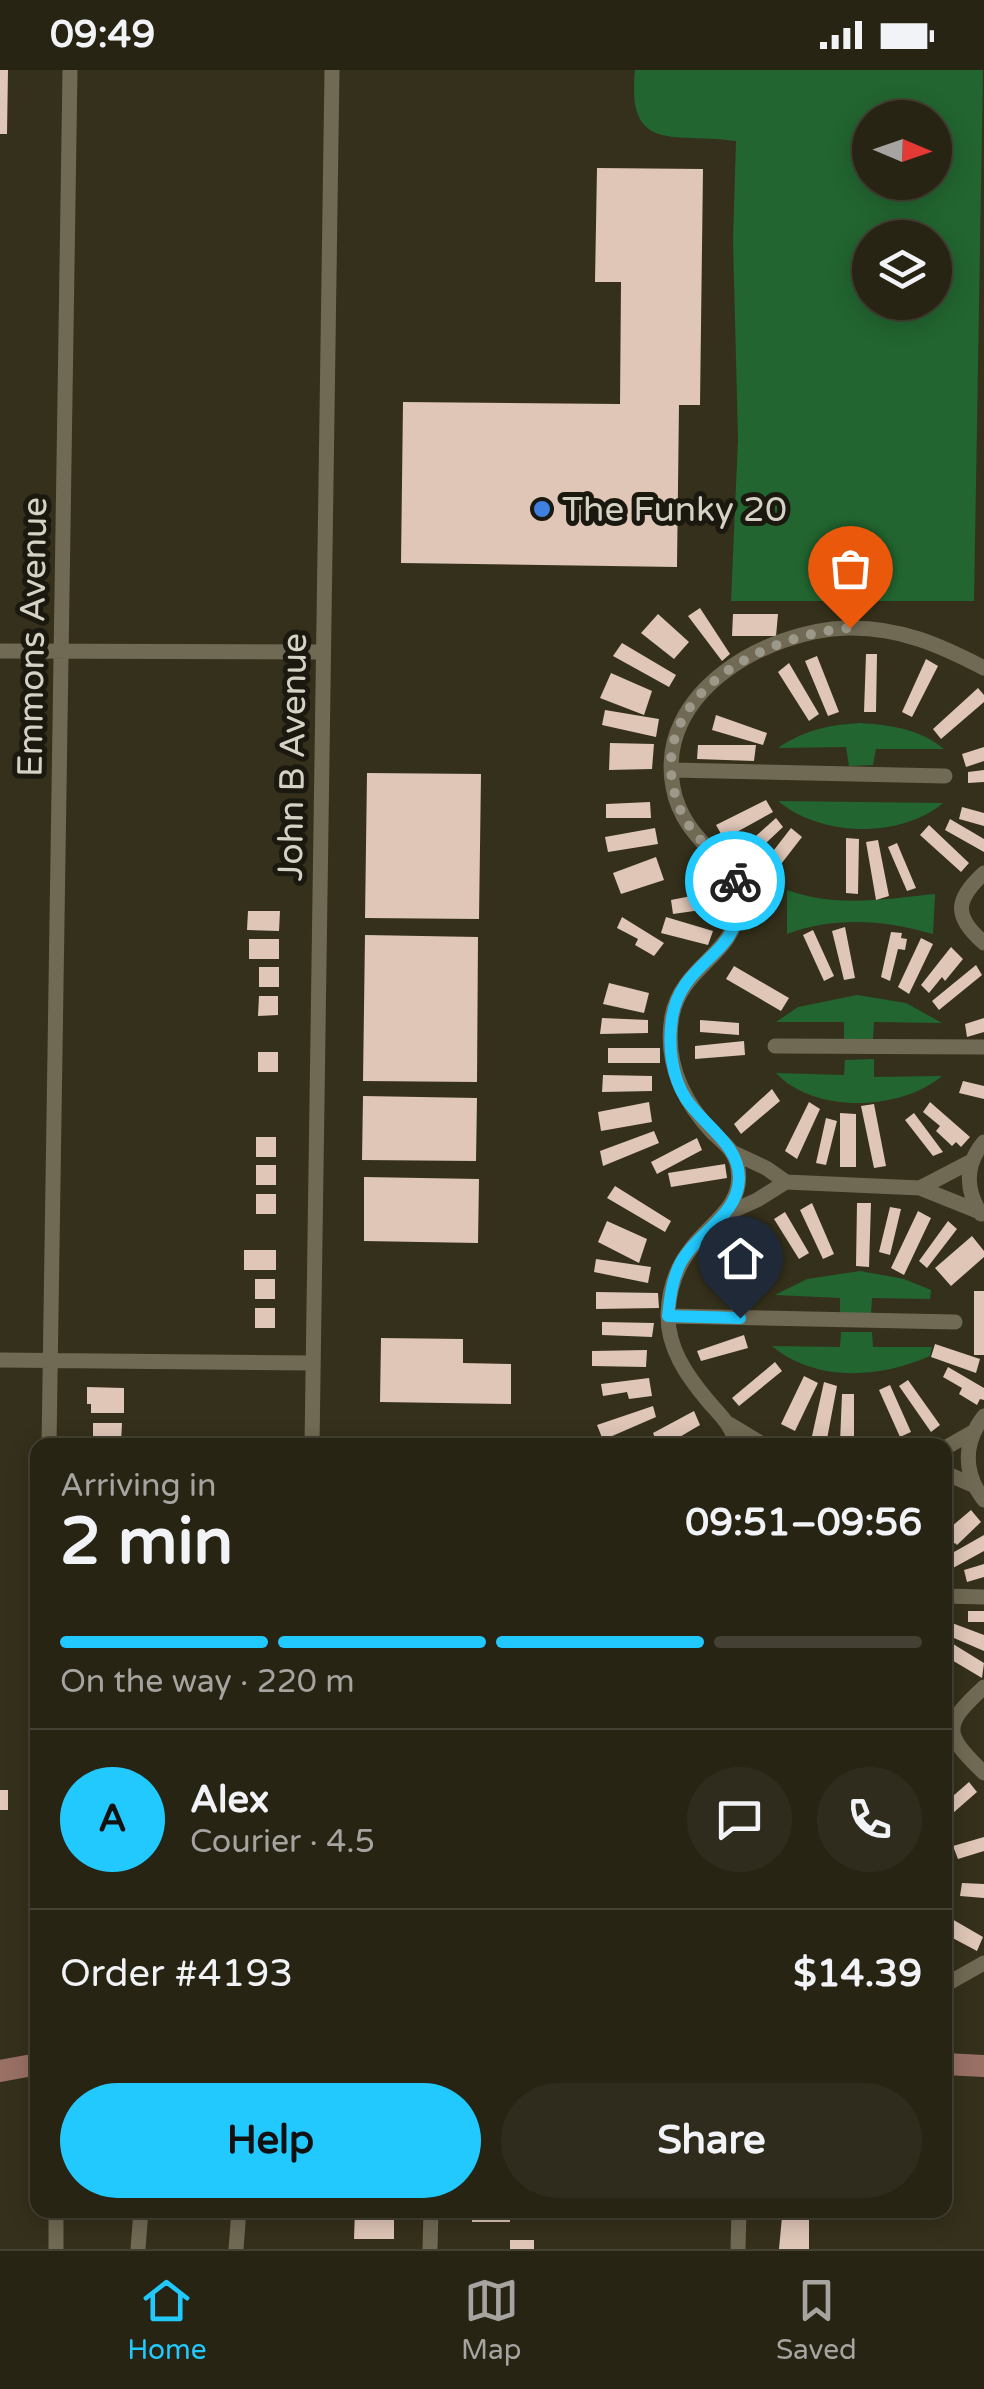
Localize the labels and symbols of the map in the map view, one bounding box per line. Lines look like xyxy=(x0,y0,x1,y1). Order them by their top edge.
north arrow xyxy=(852,100,952,200)
place label: The Funky 20 xyxy=(562,489,787,531)
street label: Emmons Avenue xyxy=(10,497,56,777)
marker: The Funky 20 xyxy=(531,498,553,520)
pin xyxy=(808,526,893,629)
street label: John B Avenue xyxy=(270,633,316,881)
courier xyxy=(685,831,785,931)
pin xyxy=(698,1216,783,1319)

